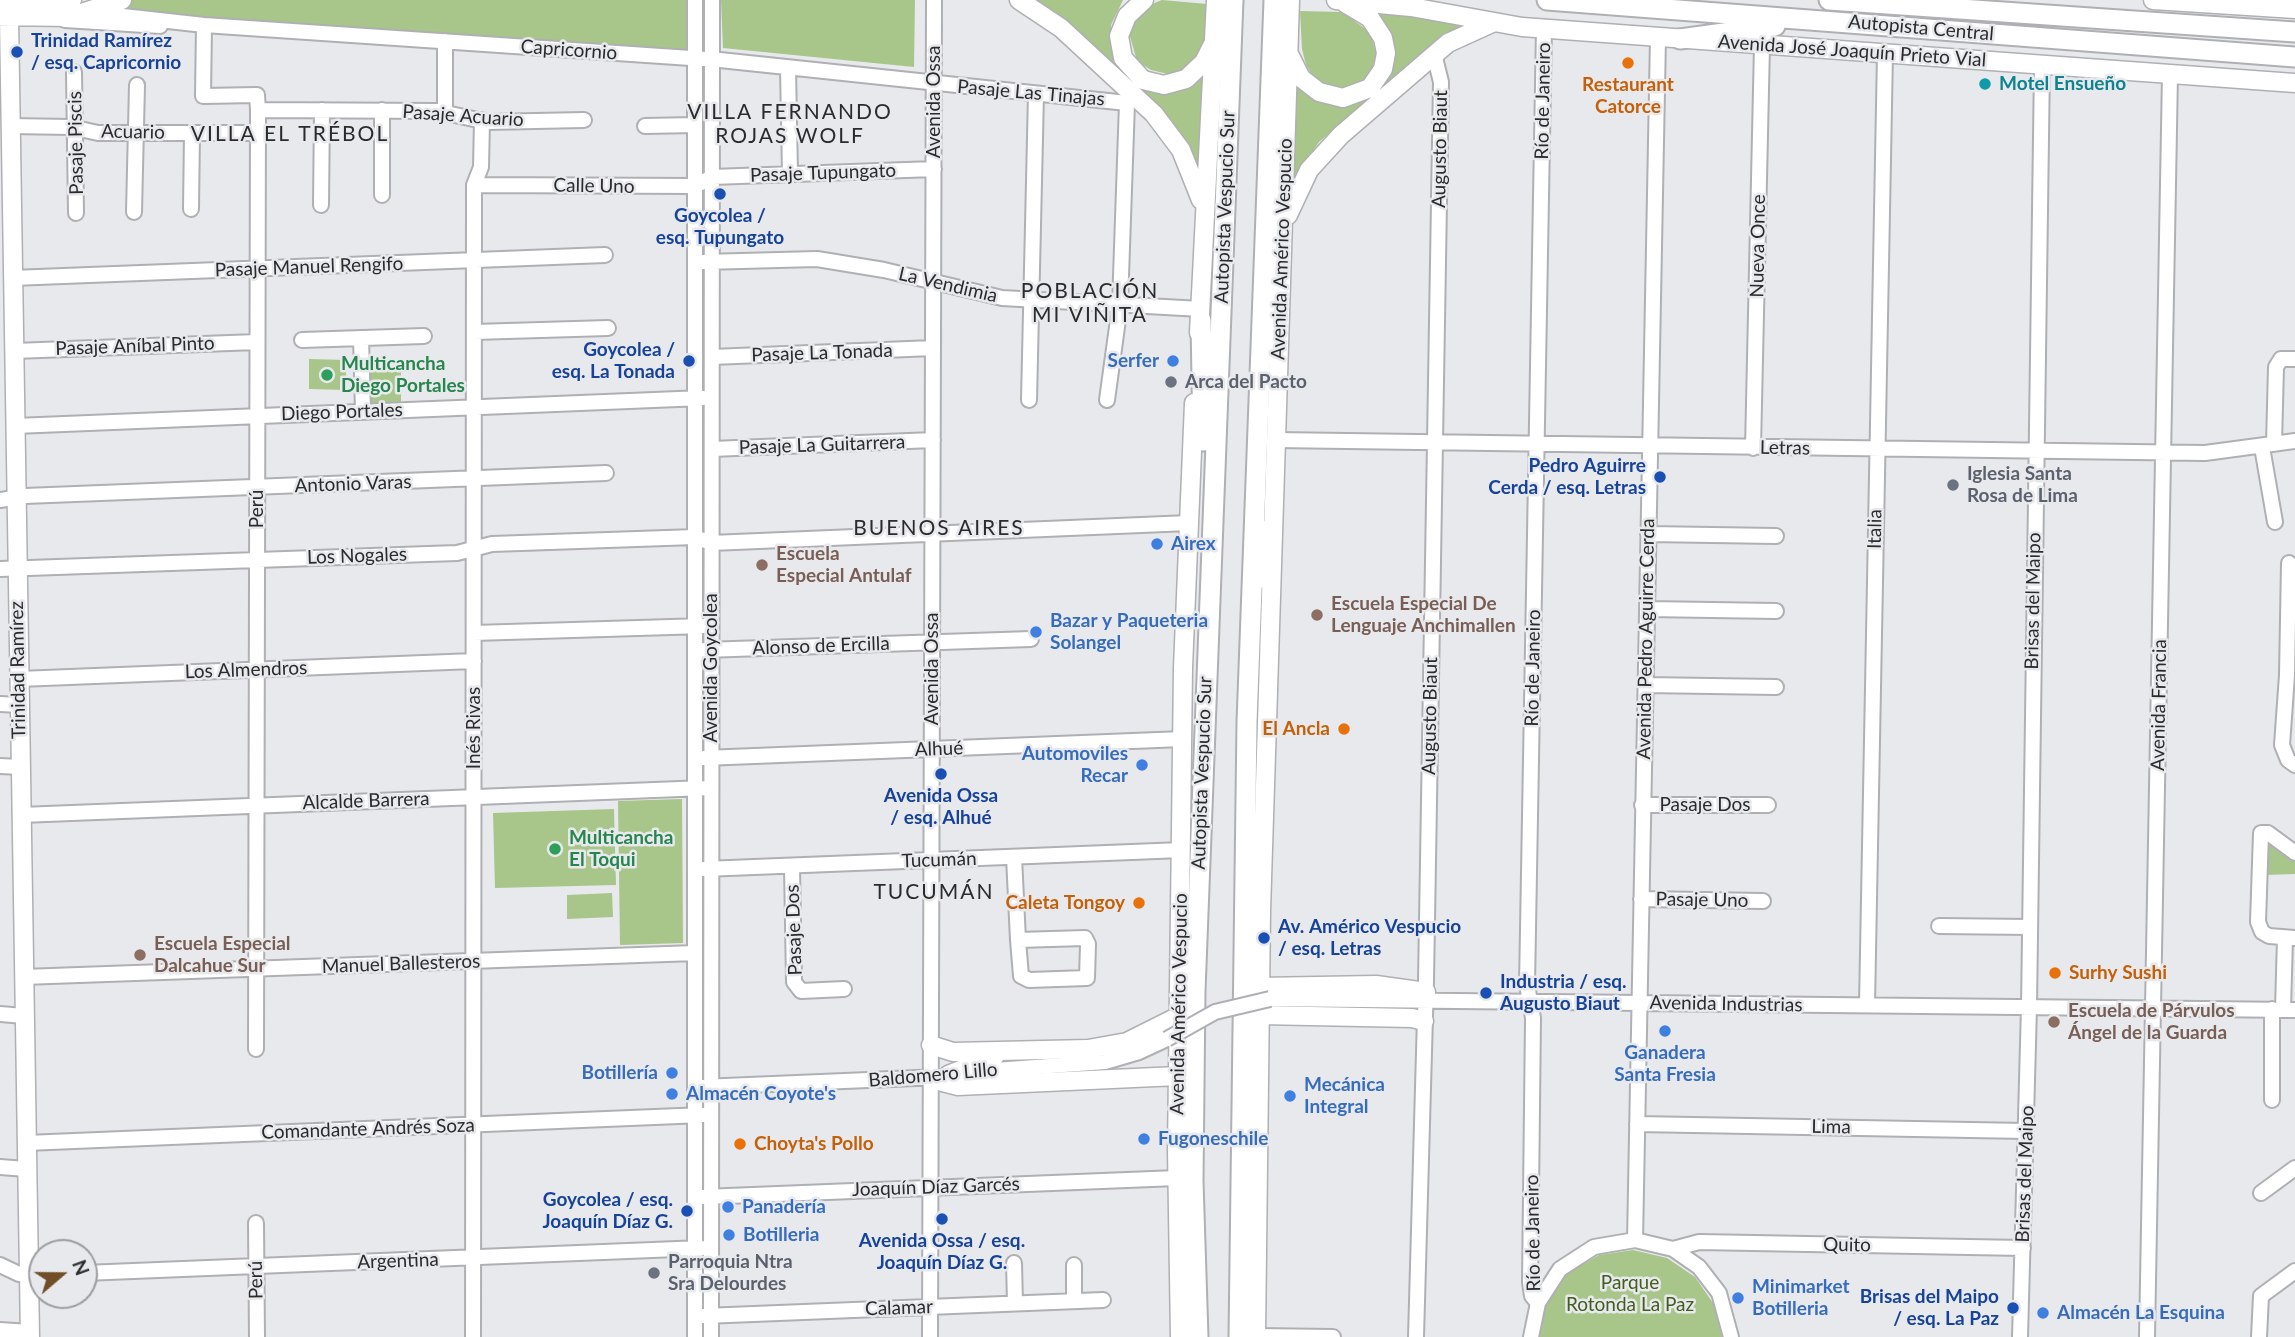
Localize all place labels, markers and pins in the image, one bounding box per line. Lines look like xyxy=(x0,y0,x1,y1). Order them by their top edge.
place label: Trinidad Ramírez / esq. Capricornio xyxy=(31,30,181,74)
marker: Trinidad Ramírez / esq. Capricornio xyxy=(9,44,25,60)
marker: Restaurant Catorce xyxy=(1620,55,1636,71)
place label: Motel Ensueño xyxy=(1999,73,2126,95)
place label: Restaurant Catorce xyxy=(1582,74,1674,118)
marker: Motel Ensueño xyxy=(1977,76,1993,92)
marker: Goycolea / esq. Tupungato xyxy=(712,186,728,202)
place label: Goycolea / esq. Tupungato xyxy=(656,205,784,249)
place label: Goycolea / esq. La Tonada xyxy=(552,339,675,383)
place label: Serfer xyxy=(1108,350,1159,372)
place label: Multicancha Diego Portales xyxy=(341,353,465,397)
marker: Goycolea / esq. La Tonada xyxy=(681,353,697,369)
marker: Serfer xyxy=(1165,353,1181,369)
marker: Multicancha Diego Portales xyxy=(319,367,335,383)
place label: Arca del Pacto xyxy=(1185,371,1307,393)
marker: Arca del Pacto xyxy=(1163,374,1179,390)
place label: Pedro Aguirre Cerda / esq. Letras xyxy=(1488,455,1646,499)
place label: Iglesia Santa Rosa de Lima xyxy=(1967,463,2078,507)
marker: Pedro Aguirre Cerda / esq. Letras xyxy=(1652,469,1668,485)
marker: Iglesia Santa Rosa de Lima xyxy=(1945,477,1961,493)
place label: Airex xyxy=(1171,533,1216,555)
marker: Airex xyxy=(1149,536,1165,552)
place label: Escuela Especial Antulaf xyxy=(776,543,912,587)
marker: Escuela Especial Antulaf xyxy=(754,557,770,573)
place label: Escuela Especial De Lenguaje Anchimallen xyxy=(1331,593,1516,637)
marker: Escuela Especial De Lenguaje Anchimallen xyxy=(1309,607,1325,623)
place label: Bazar y Paqueteria Solangel xyxy=(1050,610,1208,654)
marker: Bazar y Paqueteria Solangel xyxy=(1028,624,1044,640)
place label: El Ancla xyxy=(1262,718,1330,740)
marker: El Ancla xyxy=(1336,721,1352,737)
place label: Automoviles Recar xyxy=(1022,743,1128,787)
marker: Automoviles Recar xyxy=(1134,757,1150,773)
marker: Avenida Ossa / esq. Alhué xyxy=(933,766,949,782)
place label: Avenida Ossa / esq. Alhué xyxy=(884,785,998,829)
place label: Multicancha El Toqui xyxy=(569,827,673,871)
marker: Multicancha El Toqui xyxy=(547,841,563,857)
place label: Caleta Tongoy xyxy=(1005,892,1125,914)
marker: Caleta Tongoy xyxy=(1131,895,1147,911)
place label: Av. Américo Vespucio / esq. Letras xyxy=(1278,916,1461,960)
marker: Av. Américo Vespucio / esq. Letras xyxy=(1256,930,1272,946)
place label: Escuela Especial Dalcahue Sur xyxy=(154,933,291,977)
marker: Escuela Especial Dalcahue Sur xyxy=(132,947,148,963)
place label: Surhy Sushi xyxy=(2069,962,2167,984)
marker: Surhy Sushi xyxy=(2047,965,2063,981)
place label: Industria / esq. Augusto Biaut xyxy=(1500,971,1627,1015)
marker: Industria / esq. Augusto Biaut xyxy=(1478,985,1494,1001)
place label: Escuela de Párvulos Ángel de la Guarda xyxy=(2068,1000,2235,1044)
marker: Escuela de Párvulos Ángel de la Guarda xyxy=(2046,1014,2062,1030)
marker: Ganadera Santa Fresia xyxy=(1657,1023,1673,1039)
place label: Ganadera Santa Fresia xyxy=(1614,1042,1716,1086)
place label: Botillería xyxy=(582,1062,658,1084)
marker: Botillería xyxy=(664,1065,680,1081)
place label: Mecánica Integral xyxy=(1304,1074,1385,1118)
place label: Almacén Coyote's xyxy=(686,1083,836,1105)
marker: Almacén Coyote's xyxy=(664,1086,680,1102)
marker: Mecánica Integral xyxy=(1282,1088,1298,1104)
place label: Fugoneschile xyxy=(1158,1128,1268,1150)
marker: Fugoneschile xyxy=(1136,1131,1152,1147)
place label: Choyta's Pollo xyxy=(754,1133,874,1155)
marker: Choyta's Pollo xyxy=(732,1136,748,1152)
place label: Goycolea / esq. Joaquín Díaz G. xyxy=(543,1189,673,1233)
place label: Panadería xyxy=(742,1196,826,1218)
marker: Panadería xyxy=(720,1199,736,1215)
marker: Goycolea / esq. Joaquín Díaz G. xyxy=(679,1203,695,1219)
marker: Avenida Ossa / esq. Joaquín Díaz G. xyxy=(934,1211,950,1227)
place label: Botilleria xyxy=(743,1224,819,1246)
marker: Botilleria xyxy=(721,1227,737,1243)
place label: Avenida Ossa / esq. Joaquín Díaz G. xyxy=(859,1230,1025,1274)
place label: Parroquia Ntra Sra Delourdes xyxy=(668,1251,793,1295)
marker: Parroquia Ntra Sra Delourdes xyxy=(646,1265,662,1281)
place label: Minimarket Botilleria xyxy=(1752,1276,1850,1320)
place label: Brisas del Maipo / esq. La Paz xyxy=(1860,1286,1999,1330)
marker: Minimarket Botilleria xyxy=(1730,1290,1746,1306)
marker: Brisas del Maipo / esq. La Paz xyxy=(2005,1300,2021,1316)
place label: Almacén La Esquina xyxy=(2057,1302,2225,1324)
marker: Almacén La Esquina xyxy=(2035,1305,2051,1321)

